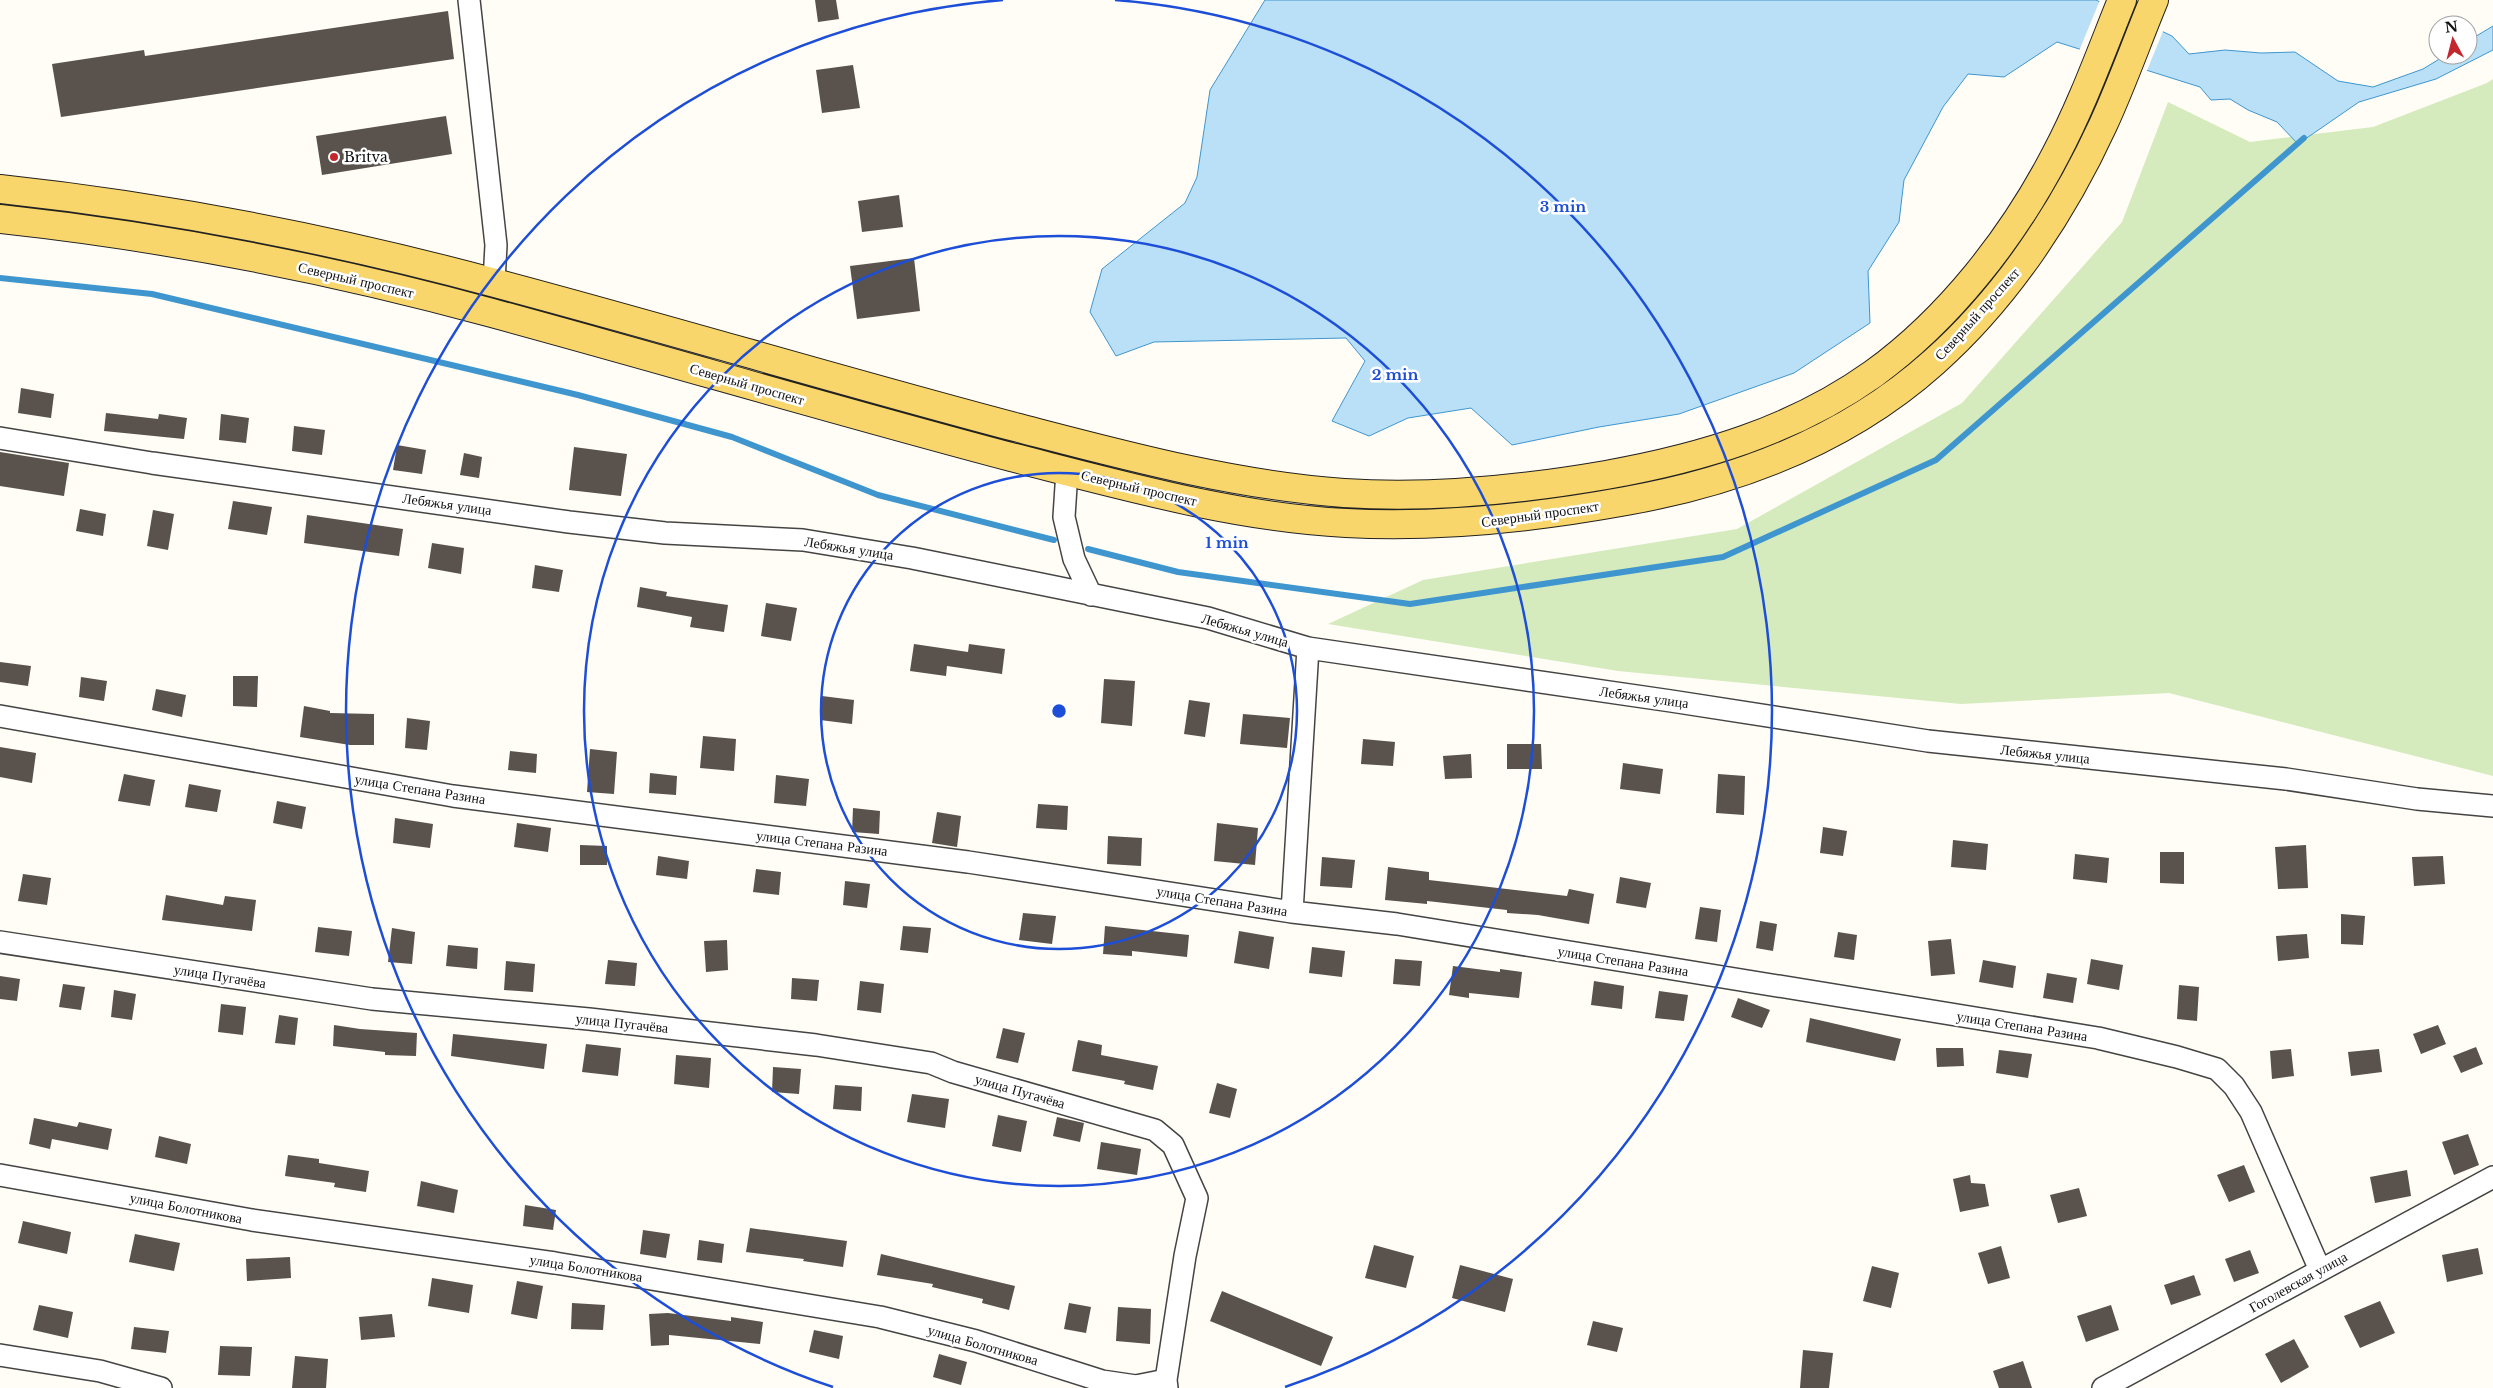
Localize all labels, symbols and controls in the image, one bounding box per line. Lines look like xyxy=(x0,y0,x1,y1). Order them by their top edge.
north arrow xyxy=(2428,15,2478,65)
text: N xyxy=(2444,17,2459,37)
place label: Britva xyxy=(344,148,388,166)
marker: Britva xyxy=(328,151,340,163)
text: 3 min xyxy=(1540,197,1586,216)
street label: Северный проспект xyxy=(296,258,416,302)
street label: Северный проспект xyxy=(1931,264,2023,364)
street label: Северный проспект xyxy=(688,359,806,409)
text: 2 min xyxy=(1372,365,1418,384)
street label: Северный проспект xyxy=(1079,466,1199,510)
street label: Лебяжья улица xyxy=(401,489,494,519)
street label: Северный проспект xyxy=(1480,497,1600,531)
street label: Лебяжья улица xyxy=(803,532,896,564)
text: 1 min xyxy=(1205,533,1249,552)
street label: Лебяжья улица xyxy=(1199,609,1291,651)
street label: Лебяжья улица xyxy=(1598,682,1691,712)
centre of rings xyxy=(1050,702,1068,720)
street label: Лебяжья улица xyxy=(1999,740,2091,768)
street label: улица Степана Разина xyxy=(353,770,487,808)
street label: улица Степана Разина xyxy=(755,826,889,860)
street label: улица Степана Разина xyxy=(1155,882,1289,920)
street label: улица Степана Разина xyxy=(1556,942,1690,980)
street label: улица Пугачёва xyxy=(173,960,268,992)
street label: улица Степана Разина xyxy=(1955,1007,2089,1045)
street label: улица Пугачёва xyxy=(575,1009,670,1037)
street label: улица Пугачёва xyxy=(973,1070,1068,1113)
street label: улица Болотникова xyxy=(128,1188,244,1228)
street label: Гоголевская улица xyxy=(2246,1247,2351,1317)
street label: улица Болотникова xyxy=(528,1250,645,1286)
street label: улица Болотникова xyxy=(926,1321,1041,1370)

